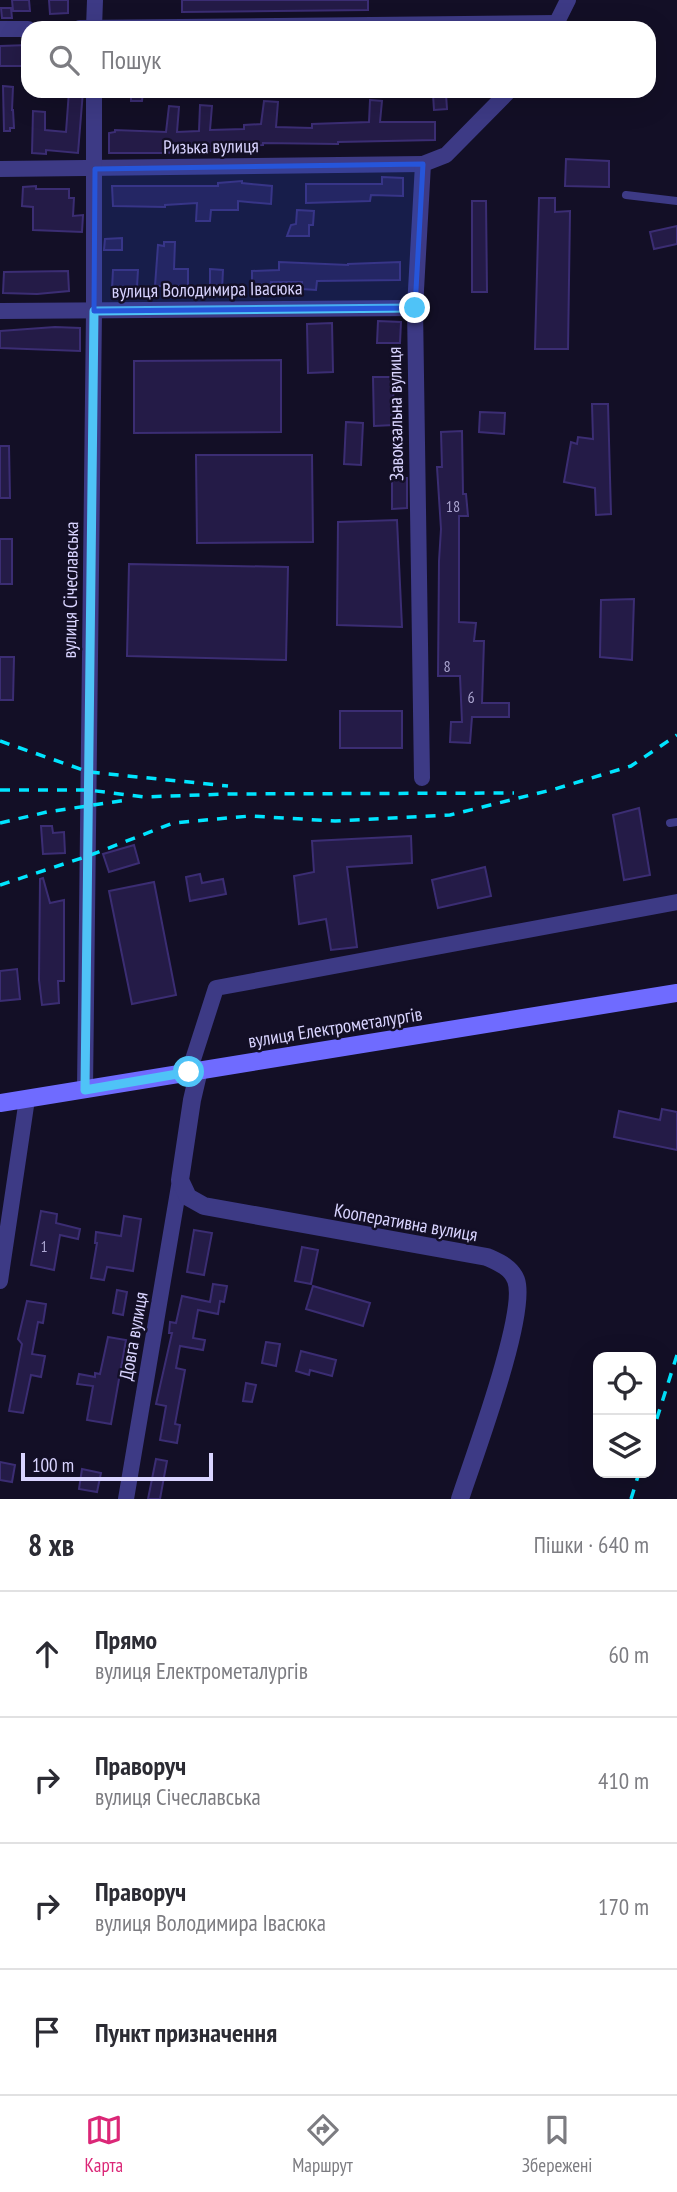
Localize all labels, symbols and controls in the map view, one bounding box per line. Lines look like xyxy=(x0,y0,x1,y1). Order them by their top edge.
search box xyxy=(21,21,656,98)
icon: search xyxy=(45,41,83,79)
text: Пошук xyxy=(101,43,161,76)
street label: Ризька вулиця xyxy=(163,133,259,159)
street label: вулиця Володимира Івасюка xyxy=(111,275,303,303)
route end xyxy=(399,292,430,323)
street label: Завокзальна вулиця xyxy=(382,347,408,481)
house number: 18 xyxy=(446,496,460,516)
street label: вулиця Січеславська xyxy=(57,521,83,659)
house number: 8 xyxy=(443,656,451,676)
house number: 6 xyxy=(467,687,475,707)
street label: вулиця Електрометалургів xyxy=(246,1001,424,1053)
route start xyxy=(173,1056,204,1087)
street label: Кооперативна вулиця xyxy=(332,1198,480,1246)
house number: 1 xyxy=(40,1236,48,1256)
street label: Довга вулиця xyxy=(113,1290,153,1382)
map controls xyxy=(593,1352,656,1478)
button: locate xyxy=(593,1352,656,1415)
button: layers xyxy=(593,1415,656,1478)
scale bar xyxy=(21,1450,214,1482)
text: 100 m xyxy=(32,1453,74,1477)
text: 8 хв xyxy=(28,1525,74,1564)
text: Пішки · 640 m xyxy=(534,1530,649,1559)
text: Прямо xyxy=(95,1623,157,1656)
icon: ahead xyxy=(28,1635,66,1673)
text: 60 m xyxy=(608,1640,649,1669)
text: вулиця Електрометалургів xyxy=(95,1656,308,1685)
text: Праворуч xyxy=(95,1749,186,1782)
icon: right xyxy=(28,1761,66,1799)
text: 410 m xyxy=(598,1766,649,1795)
text: вулиця Січеславська xyxy=(95,1782,261,1811)
text: Праворуч xyxy=(95,1875,186,1908)
icon: right xyxy=(28,1887,66,1925)
text: 170 m xyxy=(598,1892,649,1921)
text: вулиця Володимира Івасюка xyxy=(95,1908,326,1937)
icon: arrive xyxy=(28,2013,66,2051)
text: Пункт призначення xyxy=(95,2016,277,2049)
tab: Карта xyxy=(85,2111,123,2177)
tab: Маршрут xyxy=(292,2111,353,2177)
tab: Збережені xyxy=(522,2111,592,2177)

